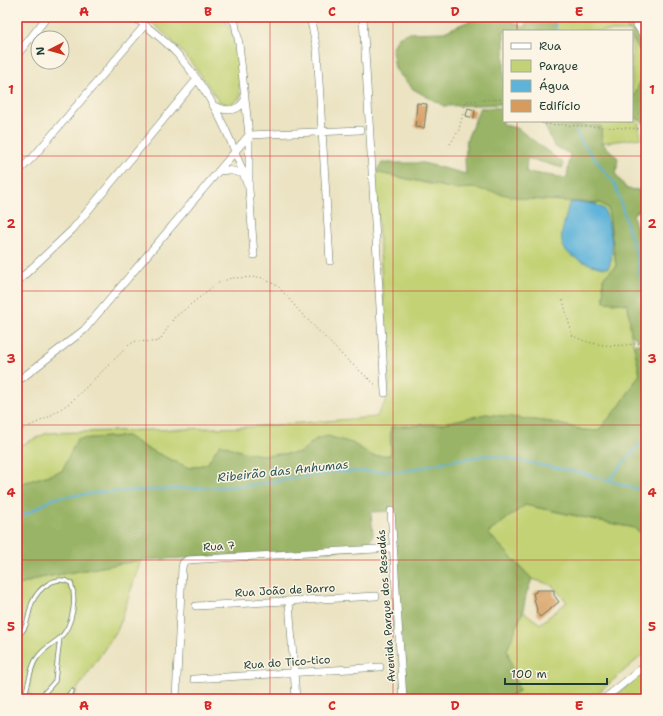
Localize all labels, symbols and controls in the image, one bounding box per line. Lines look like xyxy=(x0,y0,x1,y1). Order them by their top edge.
text: A xyxy=(79,3,89,20)
text: B xyxy=(204,3,212,20)
text: C xyxy=(328,3,336,20)
text: D xyxy=(450,3,460,20)
text: E xyxy=(575,3,584,20)
north arrow xyxy=(30,30,70,70)
legend xyxy=(503,30,633,122)
text: Rua xyxy=(539,38,562,54)
text: N xyxy=(33,46,48,56)
text: Parque xyxy=(539,58,578,74)
text: Água xyxy=(539,78,570,94)
text: 1 xyxy=(8,81,14,98)
text: 1 xyxy=(649,81,655,98)
text: Edifício xyxy=(539,98,580,114)
text: 2 xyxy=(6,215,16,232)
text: 2 xyxy=(647,215,657,232)
text: 3 xyxy=(6,350,16,367)
text: 3 xyxy=(647,350,657,367)
water label: Ribeirão das Anhumas xyxy=(217,456,349,486)
text: 4 xyxy=(6,484,16,501)
text: 4 xyxy=(647,484,657,501)
street label: Avenida Parque dos Resedás xyxy=(374,529,399,683)
street label: Rua 7 xyxy=(203,538,236,555)
street label: Rua João de Barro xyxy=(234,580,336,601)
text: 5 xyxy=(7,618,15,635)
text: 5 xyxy=(648,618,656,635)
street label: Rua do Tico-tico xyxy=(243,652,331,673)
scale bar xyxy=(505,660,607,686)
text: 100 m xyxy=(511,666,547,682)
text: A xyxy=(79,697,89,714)
text: B xyxy=(204,697,212,714)
text: C xyxy=(328,697,336,714)
text: D xyxy=(450,697,460,714)
text: E xyxy=(575,697,584,714)

